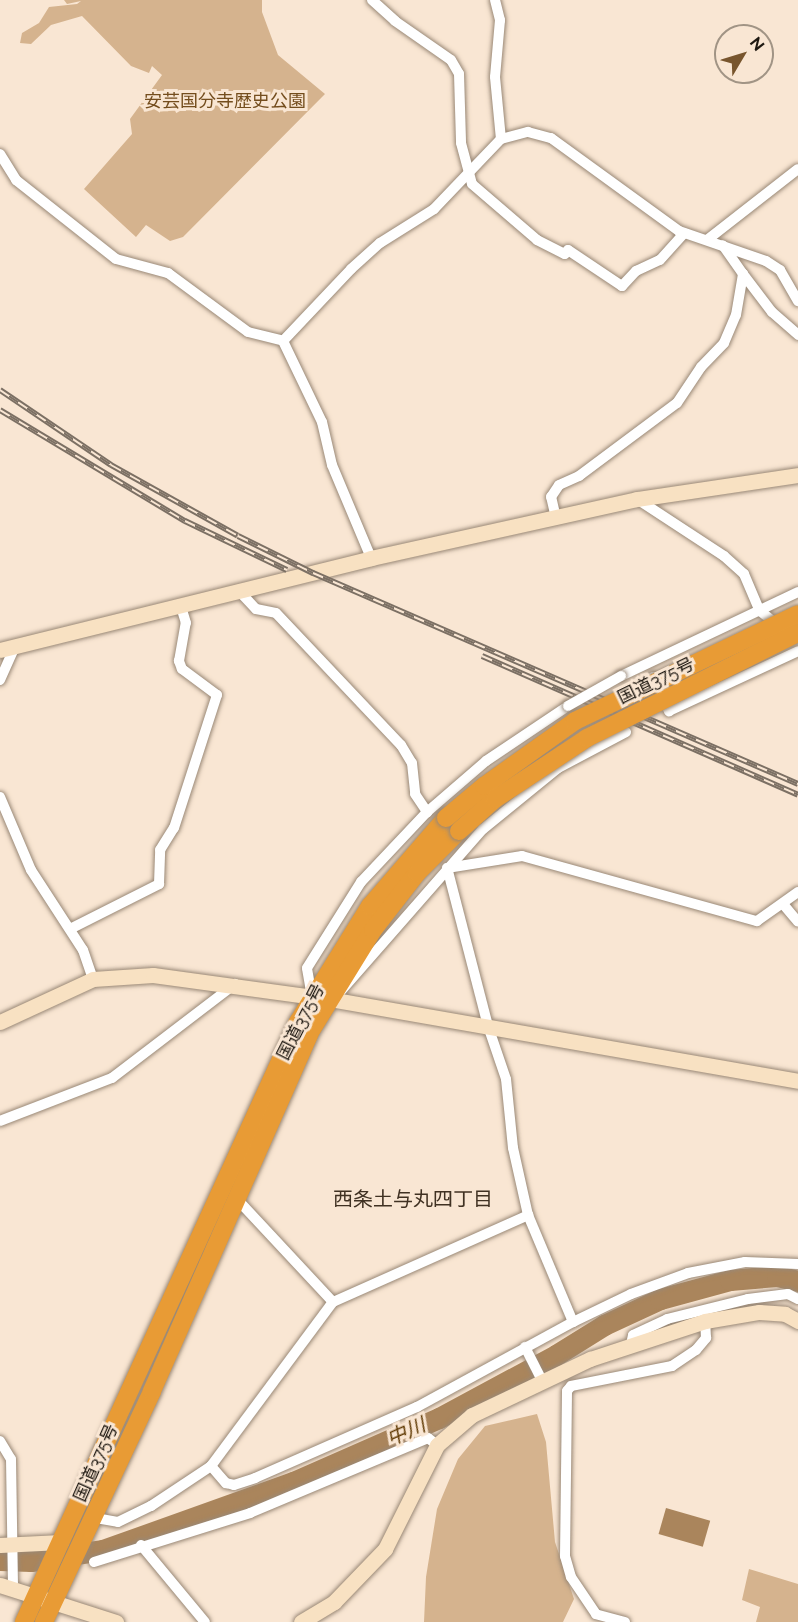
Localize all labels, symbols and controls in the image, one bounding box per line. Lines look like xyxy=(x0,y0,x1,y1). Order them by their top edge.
north arrow xyxy=(714,24,774,84)
text: N xyxy=(746,33,768,55)
park label: 安芸国分寺歴史公園 xyxy=(144,90,306,112)
street label: 国道375号 xyxy=(614,653,698,709)
street label: 国道375号 xyxy=(273,980,329,1064)
district label: 西条土与丸四丁目 xyxy=(333,1187,493,1211)
water label: 中川 xyxy=(383,1413,429,1451)
street label: 国道375号 xyxy=(69,1421,123,1505)

